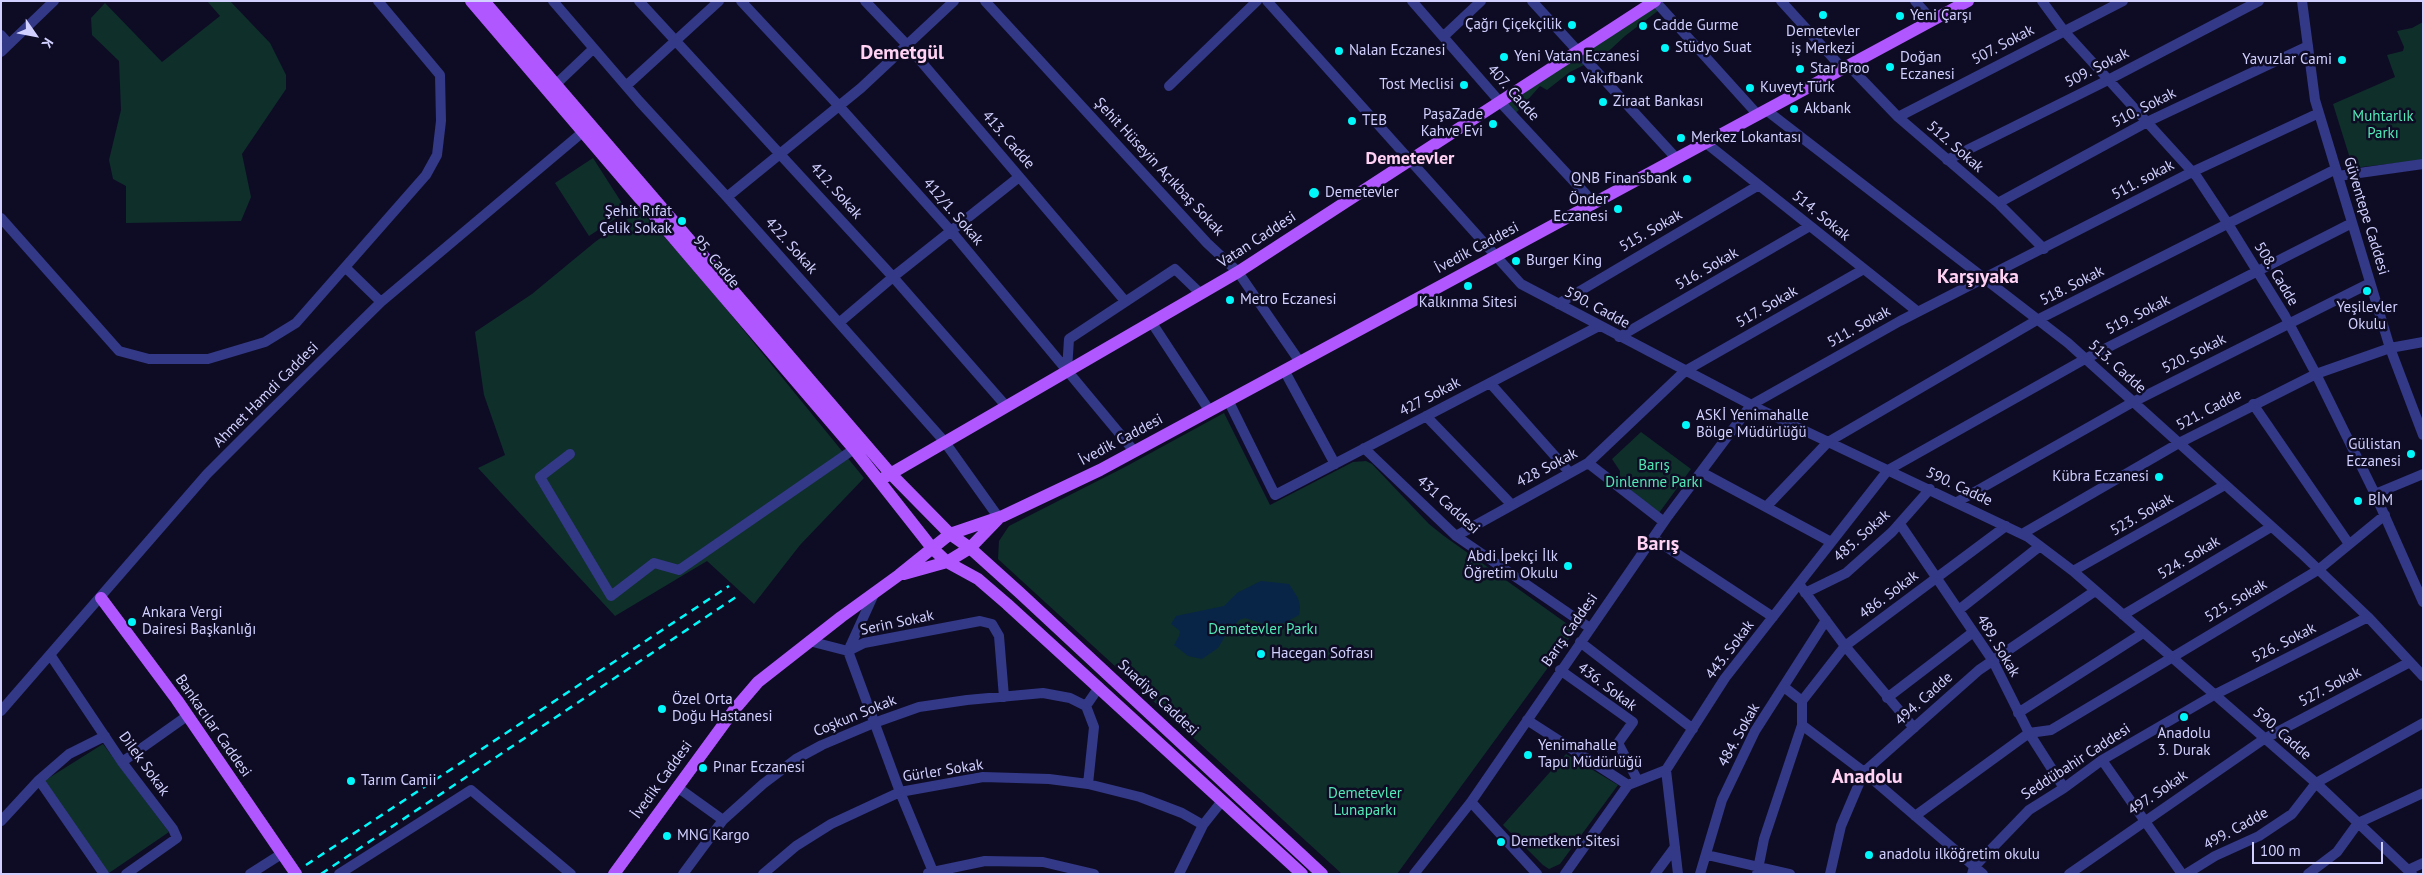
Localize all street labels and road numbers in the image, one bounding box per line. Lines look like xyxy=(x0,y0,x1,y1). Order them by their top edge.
street label: 507. Sokak xyxy=(1969,21,2037,69)
street label: 509. Sokak xyxy=(2062,44,2132,92)
street label: 407. Cadde xyxy=(1483,61,1543,125)
street label: 510. Sokak xyxy=(2109,84,2179,132)
street label: Şehit Hüseyin Açıkbaş Sokak xyxy=(1090,94,1228,240)
street label: 413. Cadde xyxy=(978,107,1038,173)
street label: 512. Sokak xyxy=(1923,117,1987,177)
street label: Güventepe Caddesi xyxy=(2340,155,2392,277)
street label: 511. sokak xyxy=(2109,156,2177,204)
street label: 412. Sokak xyxy=(806,159,866,223)
street label: 412/1. Sokak xyxy=(919,175,987,249)
street label: 514. Sokak xyxy=(1788,187,1854,245)
street label: 515. Sokak xyxy=(1616,206,1686,256)
street label: Vatan Caddesi xyxy=(1214,208,1300,272)
street label: 422. Sokak xyxy=(761,214,821,278)
street label: İvedik Caddesi xyxy=(1432,218,1522,278)
street label: 95. Cadde xyxy=(689,232,743,292)
street label: 508. Cadde xyxy=(2250,239,2302,309)
street label: 516. Sokak xyxy=(1672,244,1742,294)
street label: 518. Sokak xyxy=(2037,262,2107,310)
street label: 517. Sokak xyxy=(1733,282,1801,332)
street label: 590. Cadde xyxy=(1561,283,1633,333)
street label: 519. Sokak xyxy=(2103,291,2173,339)
street label: 511. Sokak xyxy=(1824,302,1894,352)
street label: 520. Sokak xyxy=(2159,330,2229,378)
street label: 513. Cadde xyxy=(2085,336,2149,398)
street label: Ahmet Hamdi Caddesi xyxy=(210,339,322,451)
street label: 427 Sokak xyxy=(1396,373,1464,421)
street label: 521. Cadde xyxy=(2173,385,2245,435)
street label: İvedik Caddesi xyxy=(1076,410,1166,470)
street label: 428 Sokak xyxy=(1513,444,1581,492)
street label: 590. Cadde xyxy=(1923,464,1995,510)
street label: 431 Caddesi xyxy=(1413,472,1483,538)
street label: 523. Sokak xyxy=(2107,490,2177,540)
street label: 485. Sokak xyxy=(1830,506,1894,566)
street label: 524. Sokak xyxy=(2155,532,2223,584)
street label: 486. Sokak xyxy=(1856,567,1922,623)
street label: 525. Sokak xyxy=(2202,575,2270,627)
street label: Barış Caddesi xyxy=(1538,590,1602,670)
street label: Serin Sokak xyxy=(859,606,935,640)
street label: 489. Sokak xyxy=(1972,612,2024,680)
street label: 443. Sokak xyxy=(1702,617,1758,683)
street label: 526. Sokak xyxy=(2249,619,2319,667)
street label: Suadiye Caddesi xyxy=(1114,656,1202,740)
street label: 436. Sokak xyxy=(1574,659,1640,715)
street label: 527. Sokak xyxy=(2296,663,2364,711)
street label: 494. Cadde xyxy=(1892,668,1956,730)
street label: Bankacılar Caddesi xyxy=(171,671,255,781)
street label: Coşkun Sokak xyxy=(811,691,899,741)
street label: 484. Sokak xyxy=(1714,700,1764,770)
street label: 590. Cadde xyxy=(2249,704,2315,764)
street label: Seddübahir Caddesi xyxy=(2018,720,2134,804)
street label: Dilek Sokak xyxy=(115,728,173,800)
street label: İvedik Caddesi xyxy=(628,737,696,823)
street label: Gürler Sokak xyxy=(901,756,985,786)
street label: 497. Sokak xyxy=(2125,767,2191,819)
street label: 499. Cadde xyxy=(2200,804,2272,854)

